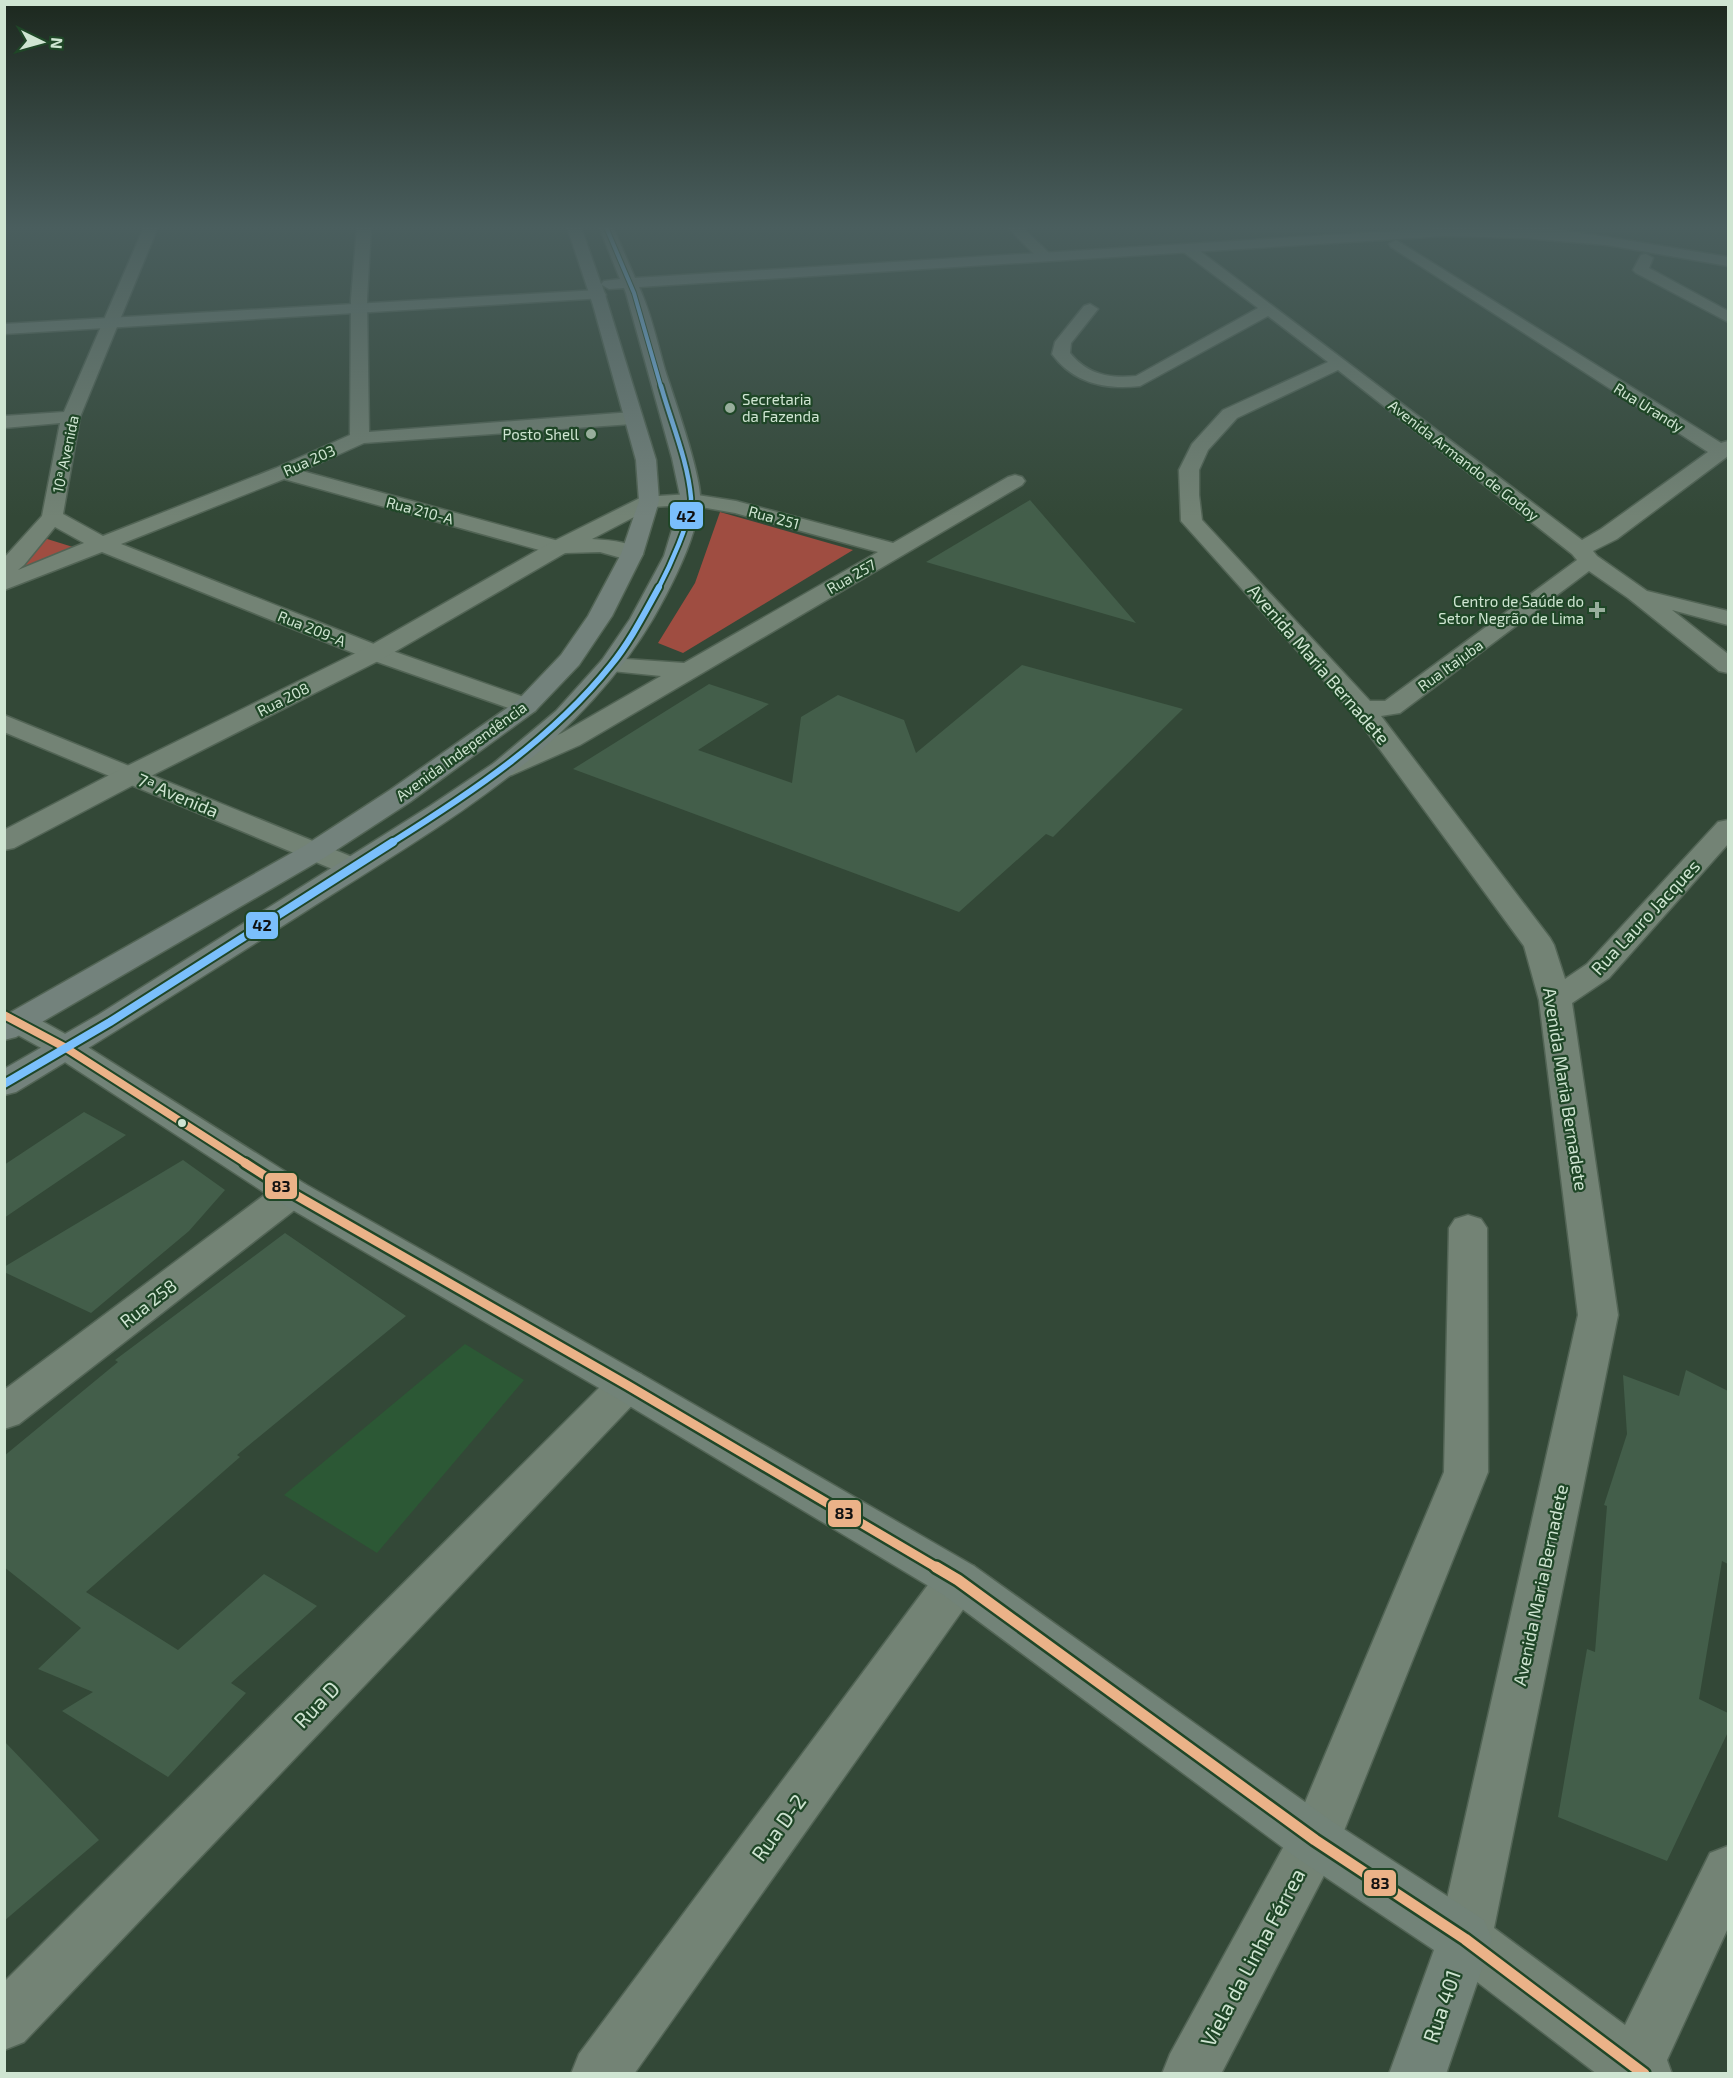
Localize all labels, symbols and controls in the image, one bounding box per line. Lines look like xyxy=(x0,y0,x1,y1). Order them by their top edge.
north arrow xyxy=(12,12,72,72)
text: N xyxy=(47,37,67,50)
street label: Rua Urandy xyxy=(1611,378,1687,436)
place label: Secretaria da Fazenda xyxy=(742,390,819,425)
street label: Avenida Armando de Godoy xyxy=(1385,396,1543,524)
marker: Secretaria da Fazenda xyxy=(723,401,737,415)
street label: 10ª Avenida xyxy=(48,414,82,494)
place label: Posto Shell xyxy=(502,425,580,443)
marker: Posto Shell xyxy=(584,427,598,441)
street label: Rua 203 xyxy=(280,441,338,479)
street label: Rua 210-A xyxy=(384,492,456,528)
line badge: 42 xyxy=(669,501,704,530)
street label: Rua 251 xyxy=(747,502,801,532)
text: 42 xyxy=(676,506,696,525)
street label: Rua 257 xyxy=(823,555,879,597)
street label: Avenida Maria Bernadete xyxy=(1243,579,1395,749)
place label: Centro de Saúde do Setor Negrão de Lima xyxy=(1438,592,1584,627)
marker: Centro de Saúde do Setor Negrão de Lima xyxy=(1588,601,1606,619)
street label: Rua 209-A xyxy=(275,606,349,650)
street label: Rua Itajuba xyxy=(1414,635,1487,696)
street label: Rua 208 xyxy=(254,678,312,720)
street label: Avenida Independência xyxy=(392,698,530,804)
street label: 7ª Avenida xyxy=(134,768,222,822)
street label: Rua Lauro Jacques xyxy=(1586,855,1704,979)
line badge: 42 xyxy=(245,911,279,940)
text: 42 xyxy=(252,915,272,934)
street label: Avenida Maria Bernadete xyxy=(1539,986,1593,1192)
unlabelled marker xyxy=(176,1117,188,1129)
line badge: 83 xyxy=(264,1172,298,1200)
text: 83 xyxy=(271,1176,291,1195)
street label: Rua 258 xyxy=(115,1274,181,1332)
street label: Avenida Maria Bernadete xyxy=(1508,1482,1572,1688)
line badge: 83 xyxy=(827,1499,862,1528)
text: 83 xyxy=(834,1503,854,1522)
street label: Rua D xyxy=(288,1675,344,1733)
street label: Rua D-2 xyxy=(745,1789,811,1865)
street label: Viela da Linha Férrea xyxy=(1194,1864,1310,2050)
line badge: 83 xyxy=(1363,1869,1397,1897)
text: 83 xyxy=(1370,1873,1390,1892)
street label: Rua 401 xyxy=(1417,1966,1465,2046)

